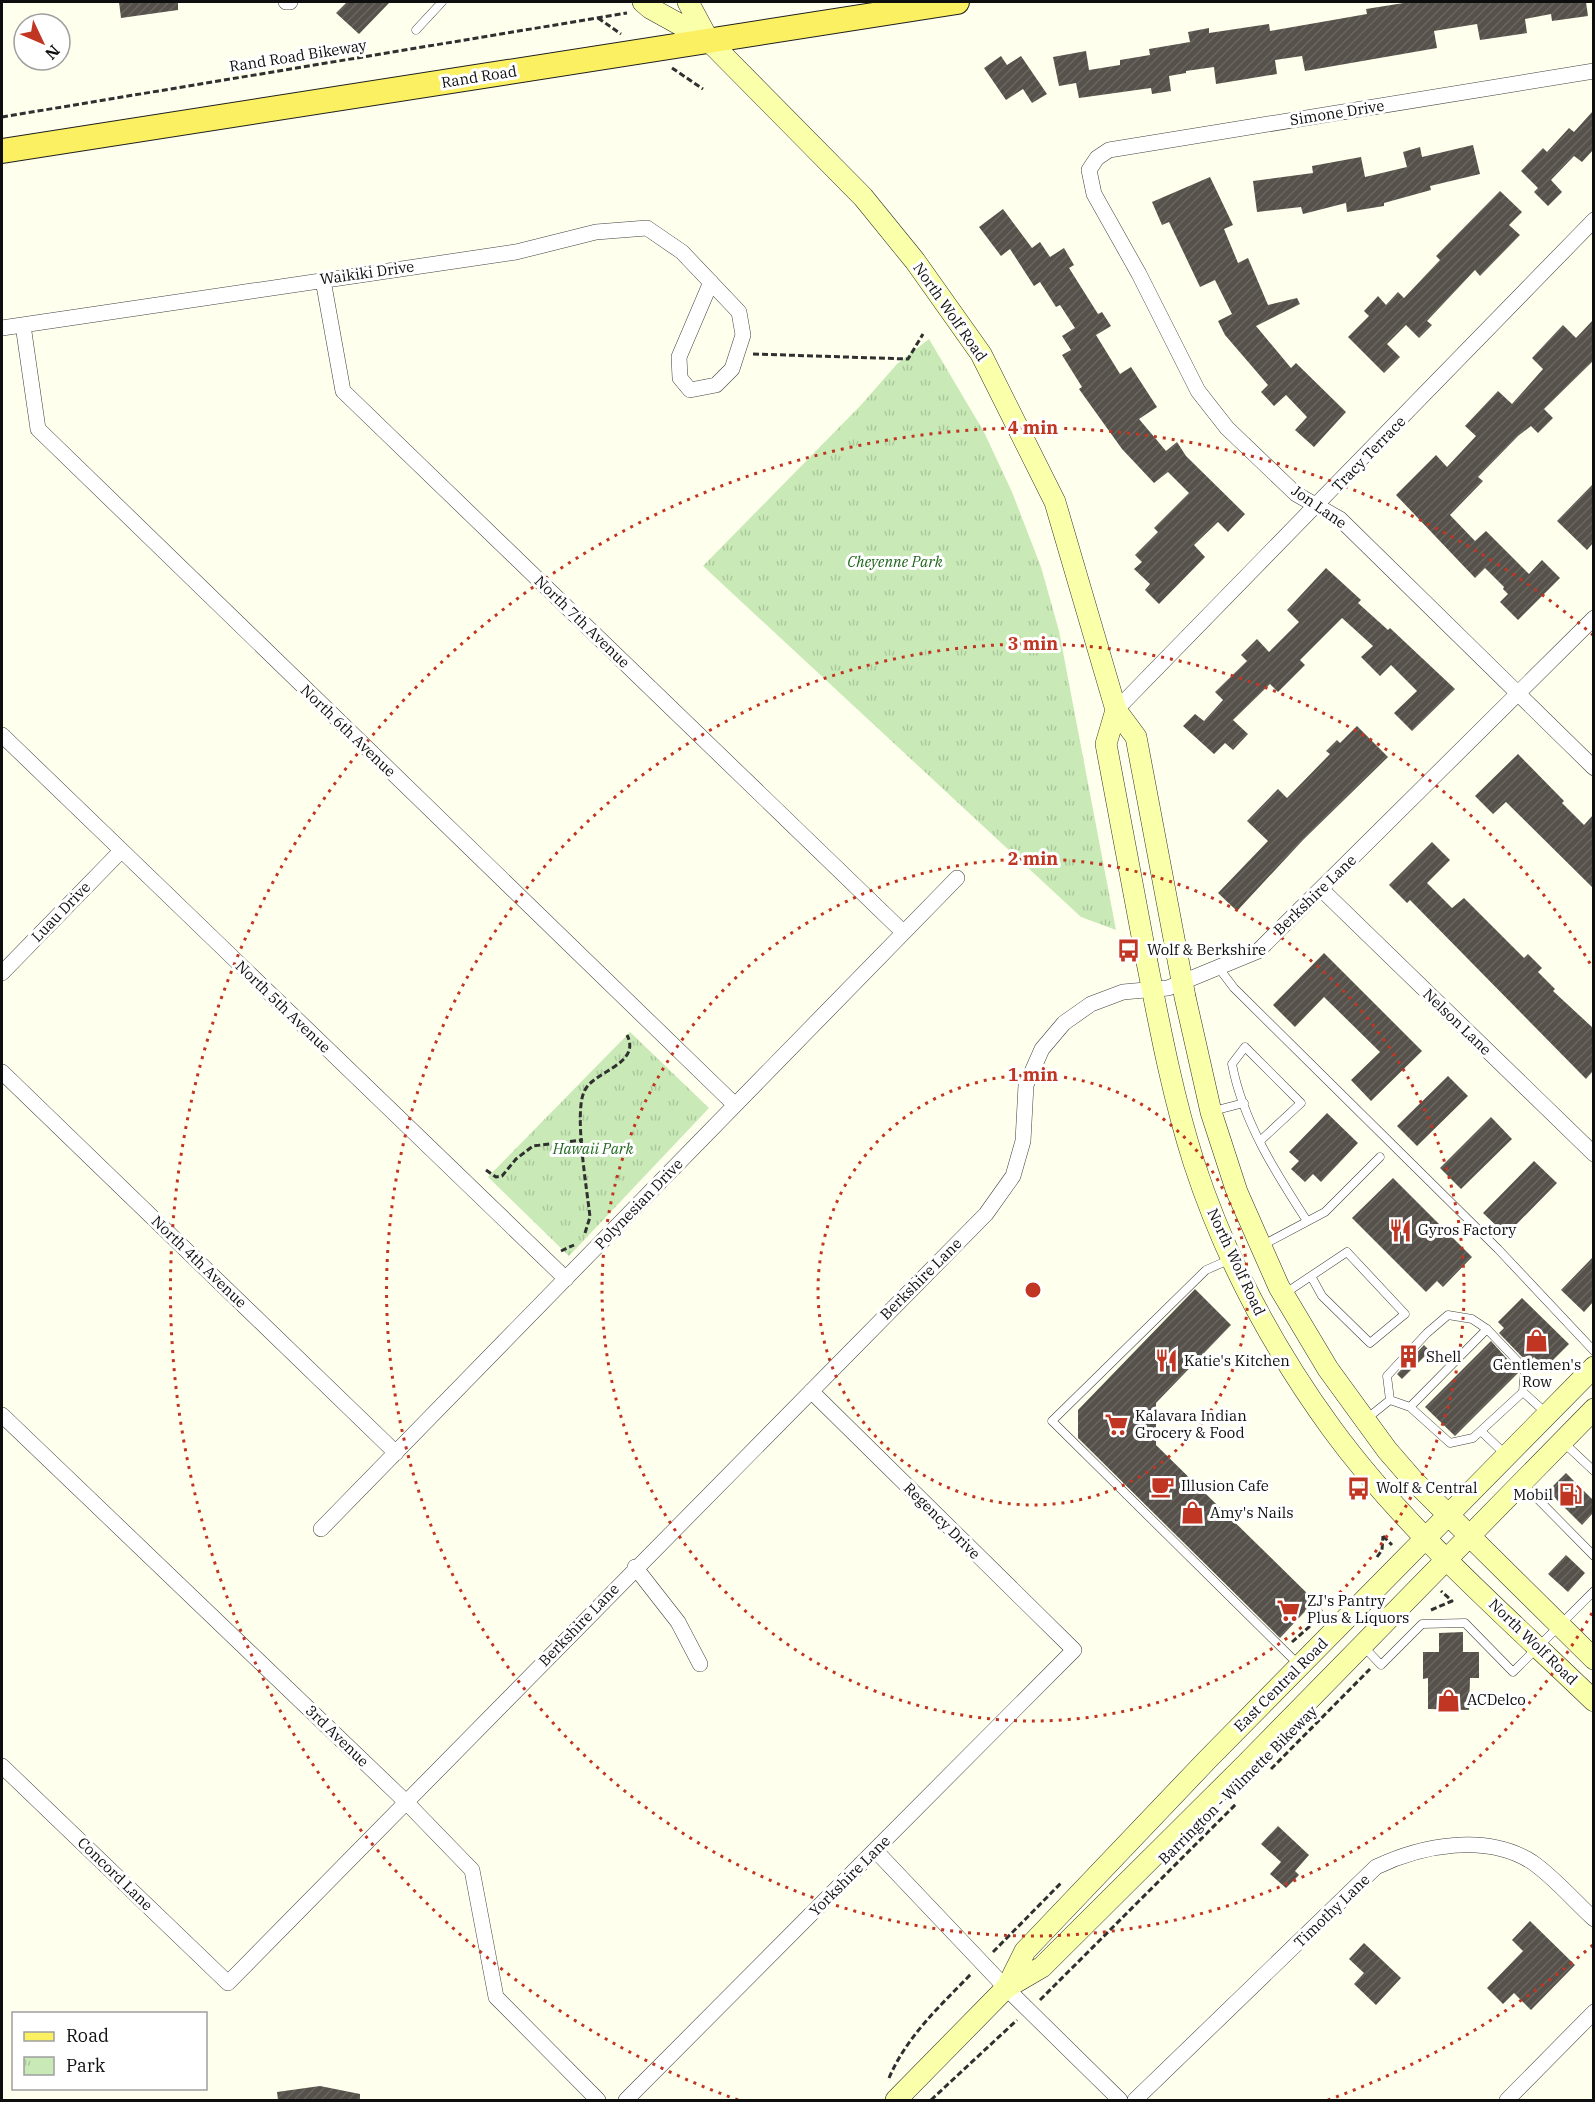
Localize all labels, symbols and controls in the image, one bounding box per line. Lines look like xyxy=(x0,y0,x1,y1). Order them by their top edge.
north arrow xyxy=(12,12,72,72)
street label: Rand Road Bikeway xyxy=(228,35,368,76)
text: N xyxy=(41,41,64,64)
street label: Rand Road xyxy=(440,61,518,92)
street label: Simone Drive xyxy=(1288,96,1385,129)
street label: Waikiki Drive xyxy=(319,256,415,289)
street label: North Wolf Road xyxy=(909,259,992,365)
street label: Tracy Terrace xyxy=(1328,412,1409,495)
text: 4 min xyxy=(1008,416,1058,439)
street label: Jon Lane xyxy=(1288,481,1351,532)
park label: Cheyenne Park xyxy=(847,552,943,571)
street label: North 7th Avenue xyxy=(531,571,634,672)
text: 3 min xyxy=(1008,632,1058,655)
street label: North 6th Avenue xyxy=(297,680,400,781)
text: 2 min xyxy=(1008,847,1058,870)
street label: Berkshire Lane xyxy=(1269,850,1360,939)
street label: Luau Drive xyxy=(27,877,94,946)
bus stop icon: Wolf & Berkshire xyxy=(1116,937,1142,963)
place label: Wolf & Berkshire xyxy=(1147,940,1266,959)
street label: North 5th Avenue xyxy=(232,956,335,1057)
street label: Nelson Lane xyxy=(1419,984,1495,1059)
text: 1 min xyxy=(1008,1063,1058,1086)
park label: Hawaii Park xyxy=(552,1139,633,1158)
street label: Polynesian Drive xyxy=(591,1154,687,1253)
street label: North Wolf Road xyxy=(1203,1205,1270,1318)
street label: North 4th Avenue xyxy=(148,1211,251,1312)
restaurant icon: Gyros Factory xyxy=(1387,1217,1413,1243)
place label: Gyros Factory xyxy=(1418,1220,1516,1239)
street label: Berkshire Lane xyxy=(876,1234,965,1323)
centre of rings xyxy=(1023,1280,1043,1300)
shop icon: Gentlemen's Row xyxy=(1524,1328,1550,1354)
building icon: Shell xyxy=(1395,1344,1421,1370)
place label: Shell xyxy=(1426,1347,1461,1366)
restaurant icon: Katie's Kitchen xyxy=(1153,1348,1179,1374)
place label: Katie's Kitchen xyxy=(1184,1351,1290,1370)
place label: Gentlemen's Row xyxy=(1493,1355,1581,1391)
place label: Kalavara Indian Grocery & Food xyxy=(1135,1406,1247,1442)
supermarket icon: Kalavara Indian Grocery & Food xyxy=(1104,1412,1130,1438)
cafe icon: Illusion Cafe xyxy=(1150,1473,1176,1499)
bus stop icon: Wolf & Central xyxy=(1345,1475,1371,1501)
place label: Illusion Cafe xyxy=(1181,1476,1269,1495)
street label: Regency Drive xyxy=(900,1478,985,1563)
place label: Wolf & Central xyxy=(1376,1478,1477,1497)
fuel station icon: Mobil xyxy=(1558,1482,1584,1508)
place label: Mobil xyxy=(1513,1485,1553,1504)
shop icon: Amy's Nails xyxy=(1179,1500,1205,1526)
place label: Amy's Nails xyxy=(1210,1503,1293,1522)
street label: Berkshire Lane xyxy=(534,1579,623,1670)
place label: ZJ's Pantry Plus & Liquors xyxy=(1307,1591,1409,1627)
street label: North Wolf Road xyxy=(1485,1594,1582,1689)
supermarket icon: ZJ's Pantry Plus & Liquors xyxy=(1276,1597,1302,1623)
street label: East Central Road xyxy=(1230,1634,1332,1736)
shop icon: ACDelco xyxy=(1436,1687,1462,1713)
place label: ACDelco xyxy=(1467,1690,1526,1709)
street label: 3rd Avenue xyxy=(302,1701,373,1771)
street label: Barrington - Wilmette Bikeway xyxy=(1154,1701,1321,1868)
street label: Yorkshire Lane xyxy=(805,1831,894,1920)
street label: Concord Lane xyxy=(74,1833,157,1914)
street label: Timothy Lane xyxy=(1290,1870,1373,1951)
legend xyxy=(12,2012,207,2090)
text: Road xyxy=(66,2024,109,2047)
text: Park xyxy=(66,2054,106,2077)

